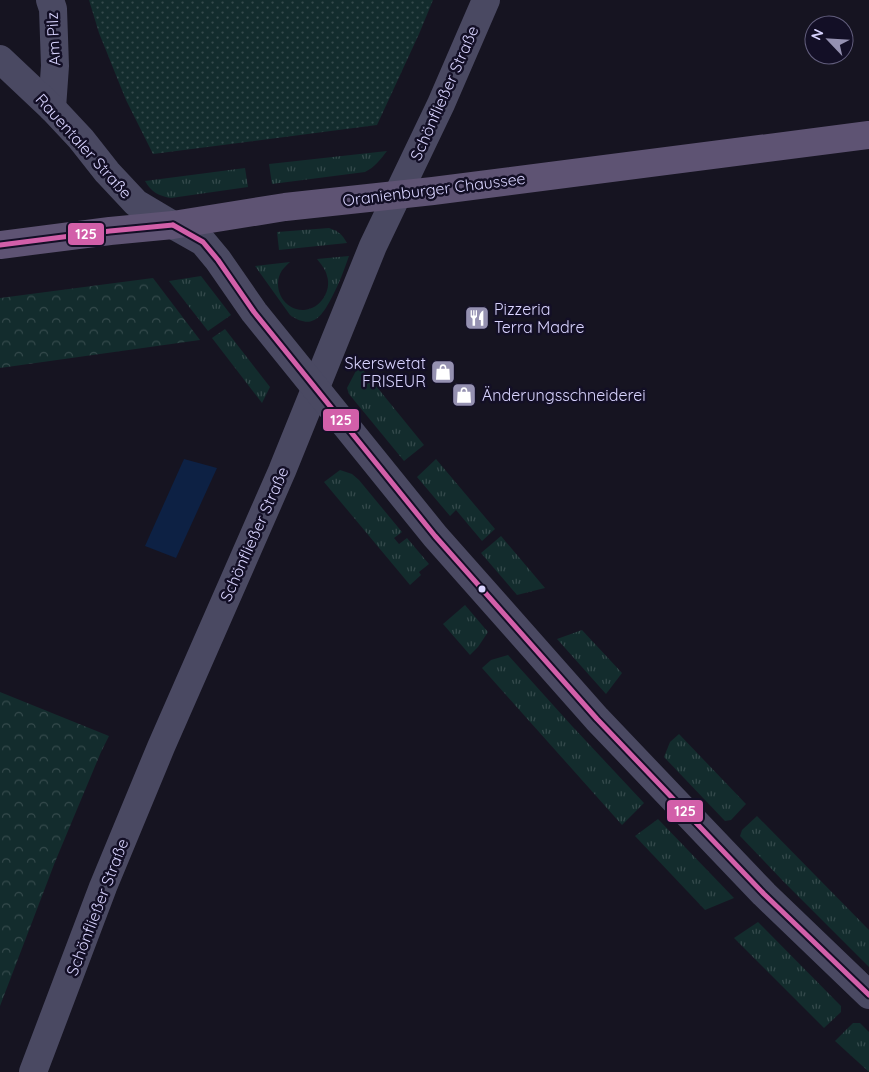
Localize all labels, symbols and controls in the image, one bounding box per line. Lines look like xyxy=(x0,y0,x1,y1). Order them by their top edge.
street label: Am Pilz xyxy=(42,12,64,66)
north arrow xyxy=(804,15,854,65)
street label: Schönfließer Straße xyxy=(405,23,483,163)
text: N xyxy=(807,26,828,43)
street label: Rauentaler Straße xyxy=(31,89,137,203)
street label: Oranienburger Chaussee xyxy=(341,168,527,210)
line badge: 125 xyxy=(67,222,105,246)
text: 125 xyxy=(75,225,97,243)
place label: Pizzeria Terra Madre xyxy=(494,299,584,337)
restaurant icon: Pizzeria Terra Madre xyxy=(464,305,490,331)
place label: Skerswetat FRISEUR xyxy=(344,353,426,391)
shop icon: Skerswetat FRISEUR xyxy=(430,359,456,385)
shop icon: Änderungsschneiderei xyxy=(451,382,477,408)
place label: Änderungsschneiderei xyxy=(482,385,646,405)
line badge: 125 xyxy=(322,408,360,432)
text: 125 xyxy=(330,411,352,429)
street label: Schönfließer Straße xyxy=(215,464,293,604)
unlabelled marker xyxy=(477,584,487,594)
line badge: 125 xyxy=(666,799,704,823)
text: 125 xyxy=(674,802,696,820)
street label: Schönfließer Straße xyxy=(62,836,132,978)

